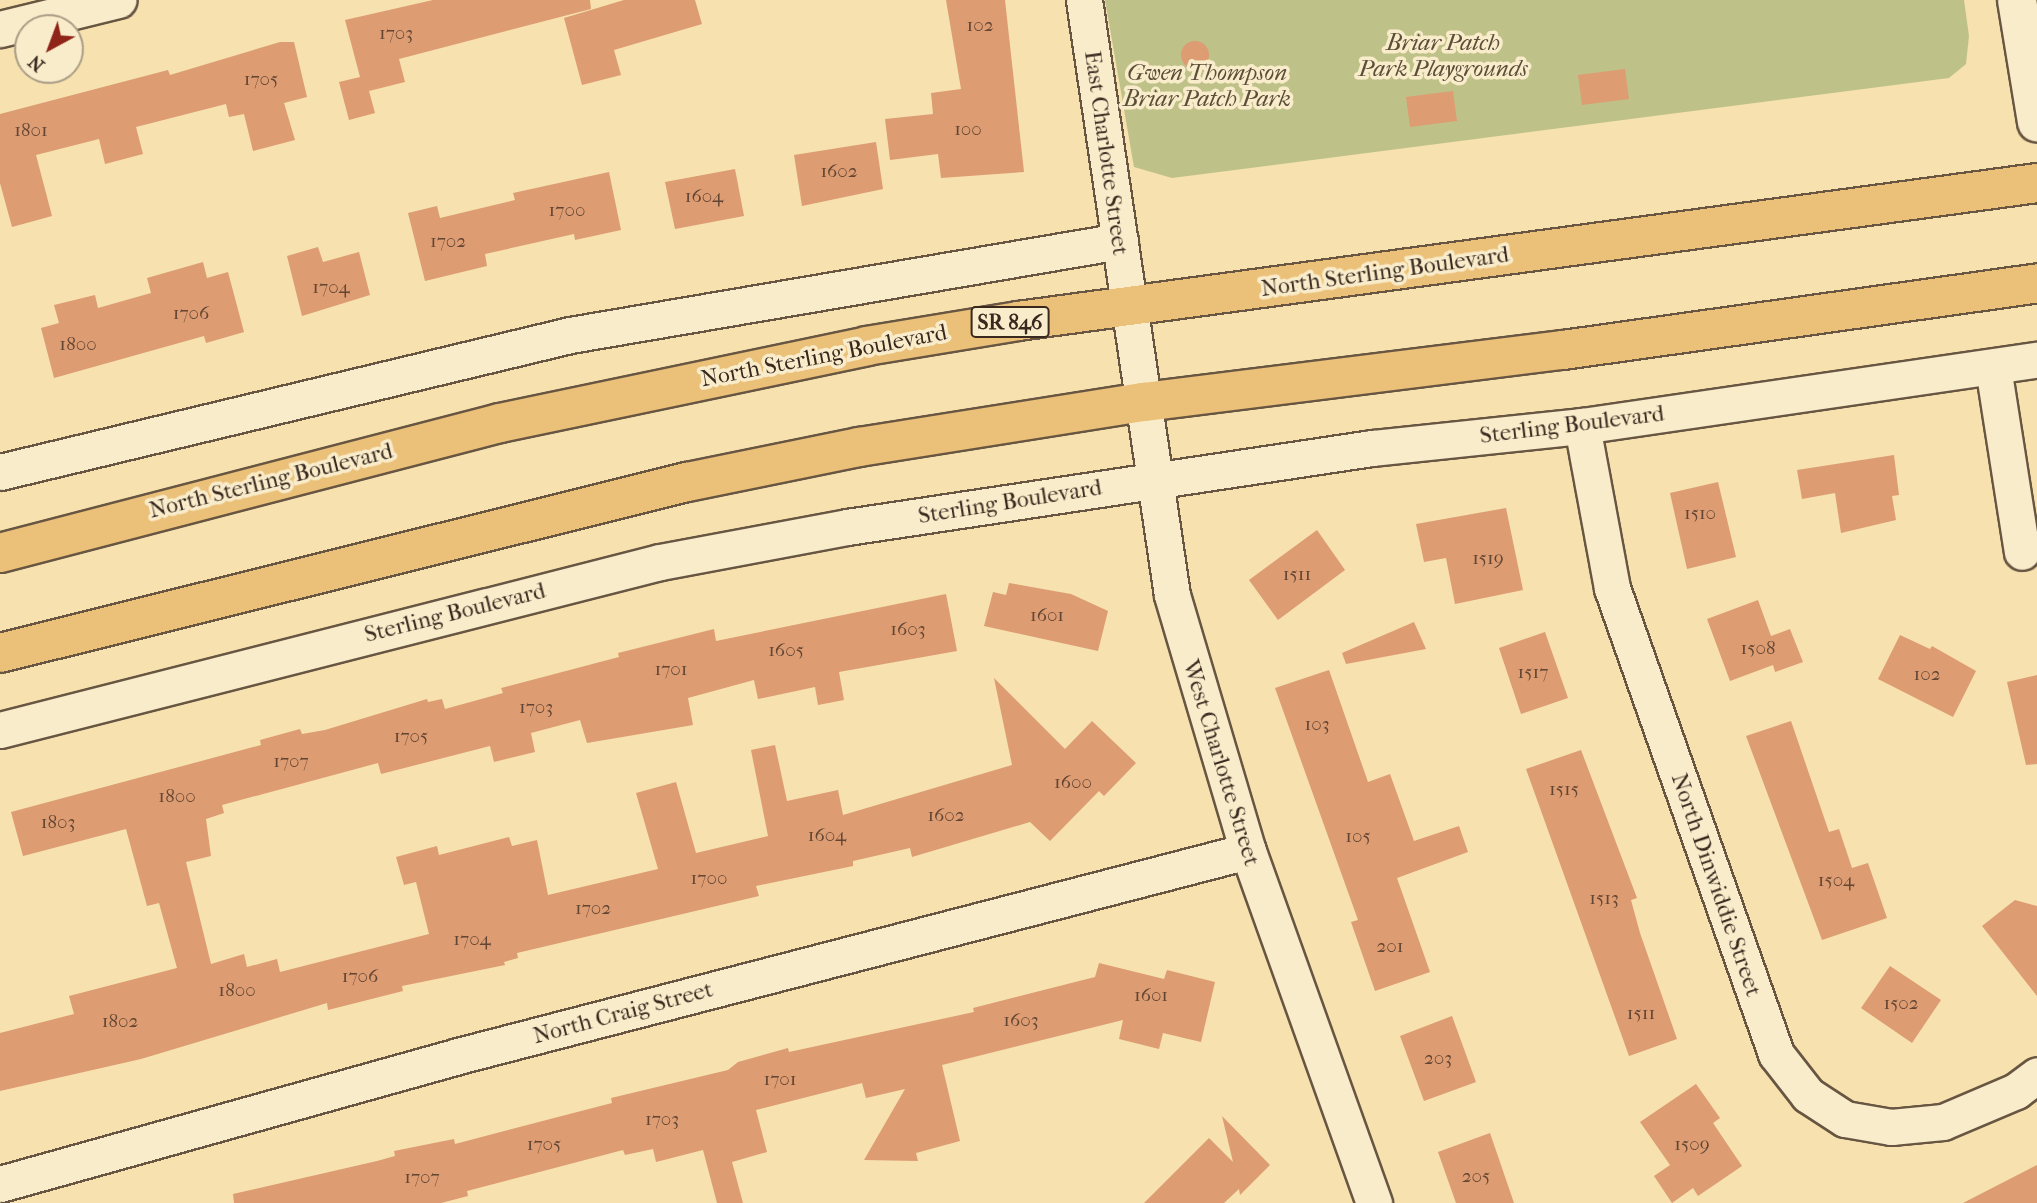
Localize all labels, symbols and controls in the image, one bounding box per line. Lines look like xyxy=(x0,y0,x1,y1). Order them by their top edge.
north arrow xyxy=(14,14,84,84)
house number: 102 xyxy=(967,15,993,37)
house number: 1703 xyxy=(379,23,413,45)
park label: Briar Patch Park Playgrounds xyxy=(1359,29,1527,83)
street label: East Charlotte Street xyxy=(1078,49,1134,257)
text: N xyxy=(24,50,49,76)
park label: Gwen Thompson Briar Patch Park xyxy=(1123,59,1291,113)
house number: 1705 xyxy=(244,69,278,91)
house number: 100 xyxy=(954,119,982,141)
house number: 1801 xyxy=(14,120,48,142)
house number: 1602 xyxy=(820,161,858,183)
house number: 1604 xyxy=(685,186,723,208)
house number: 1700 xyxy=(549,200,585,222)
house number: 1702 xyxy=(430,231,466,253)
street label: North Sterling Boulevard xyxy=(1259,241,1511,303)
house number: 1704 xyxy=(312,277,350,299)
house number: 1706 xyxy=(173,303,209,325)
road number: SR 846 xyxy=(970,304,1050,340)
street label: North Sterling Boulevard xyxy=(699,319,949,393)
house number: 1800 xyxy=(59,334,97,356)
street label: Sterling Boulevard xyxy=(1478,400,1666,450)
street label: North Sterling Boulevard xyxy=(146,437,396,525)
street label: Sterling Boulevard xyxy=(916,474,1104,530)
house number: 1510 xyxy=(1684,503,1716,525)
house number: 1519 xyxy=(1472,548,1504,570)
house number: 1511 xyxy=(1283,564,1311,586)
street label: Sterling Boulevard xyxy=(362,577,548,649)
house number: 1601 xyxy=(1030,605,1064,627)
house number: 1603 xyxy=(890,619,926,641)
house number: 1508 xyxy=(1741,638,1775,660)
house number: 1605 xyxy=(768,640,804,662)
street label: West Charlotte Street xyxy=(1177,657,1265,869)
house number: 1701 xyxy=(654,659,688,681)
house number: 1517 xyxy=(1518,662,1548,684)
house number: 102 xyxy=(1914,664,1940,686)
house number: 1703 xyxy=(519,697,553,719)
house number: 103 xyxy=(1305,714,1329,736)
house number: 1705 xyxy=(394,726,428,748)
house number: 1707 xyxy=(273,751,309,773)
street label: North Dinwiddie Street xyxy=(1665,770,1767,1000)
house number: 1600 xyxy=(1054,772,1092,794)
house number: 1515 xyxy=(1549,779,1579,801)
house number: 1800 xyxy=(158,786,196,808)
house number: 1602 xyxy=(927,805,965,827)
house number: 1803 xyxy=(41,812,75,834)
house number: 1604 xyxy=(808,825,846,847)
house number: 105 xyxy=(1345,826,1371,848)
house number: 1700 xyxy=(691,868,727,890)
house number: 1504 xyxy=(1818,870,1854,892)
house number: 1513 xyxy=(1589,888,1619,910)
house number: 1702 xyxy=(575,898,611,920)
house number: 1704 xyxy=(453,929,491,951)
house number: 201 xyxy=(1377,936,1403,958)
house number: 1706 xyxy=(342,966,378,988)
street label: North Craig Street xyxy=(530,976,716,1050)
house number: 1800 xyxy=(218,980,256,1002)
house number: 1601 xyxy=(1134,985,1168,1007)
house number: 1502 xyxy=(1883,993,1919,1015)
house number: 1511 xyxy=(1627,1003,1655,1025)
house number: 1603 xyxy=(1003,1010,1039,1032)
house number: 1802 xyxy=(102,1011,138,1033)
house number: 203 xyxy=(1424,1048,1452,1070)
house number: 1701 xyxy=(763,1069,797,1091)
house number: 1703 xyxy=(645,1109,679,1131)
house number: 1705 xyxy=(527,1134,561,1156)
house number: 1509 xyxy=(1674,1134,1710,1156)
house number: 205 xyxy=(1462,1166,1490,1188)
house number: 1707 xyxy=(404,1167,440,1189)

